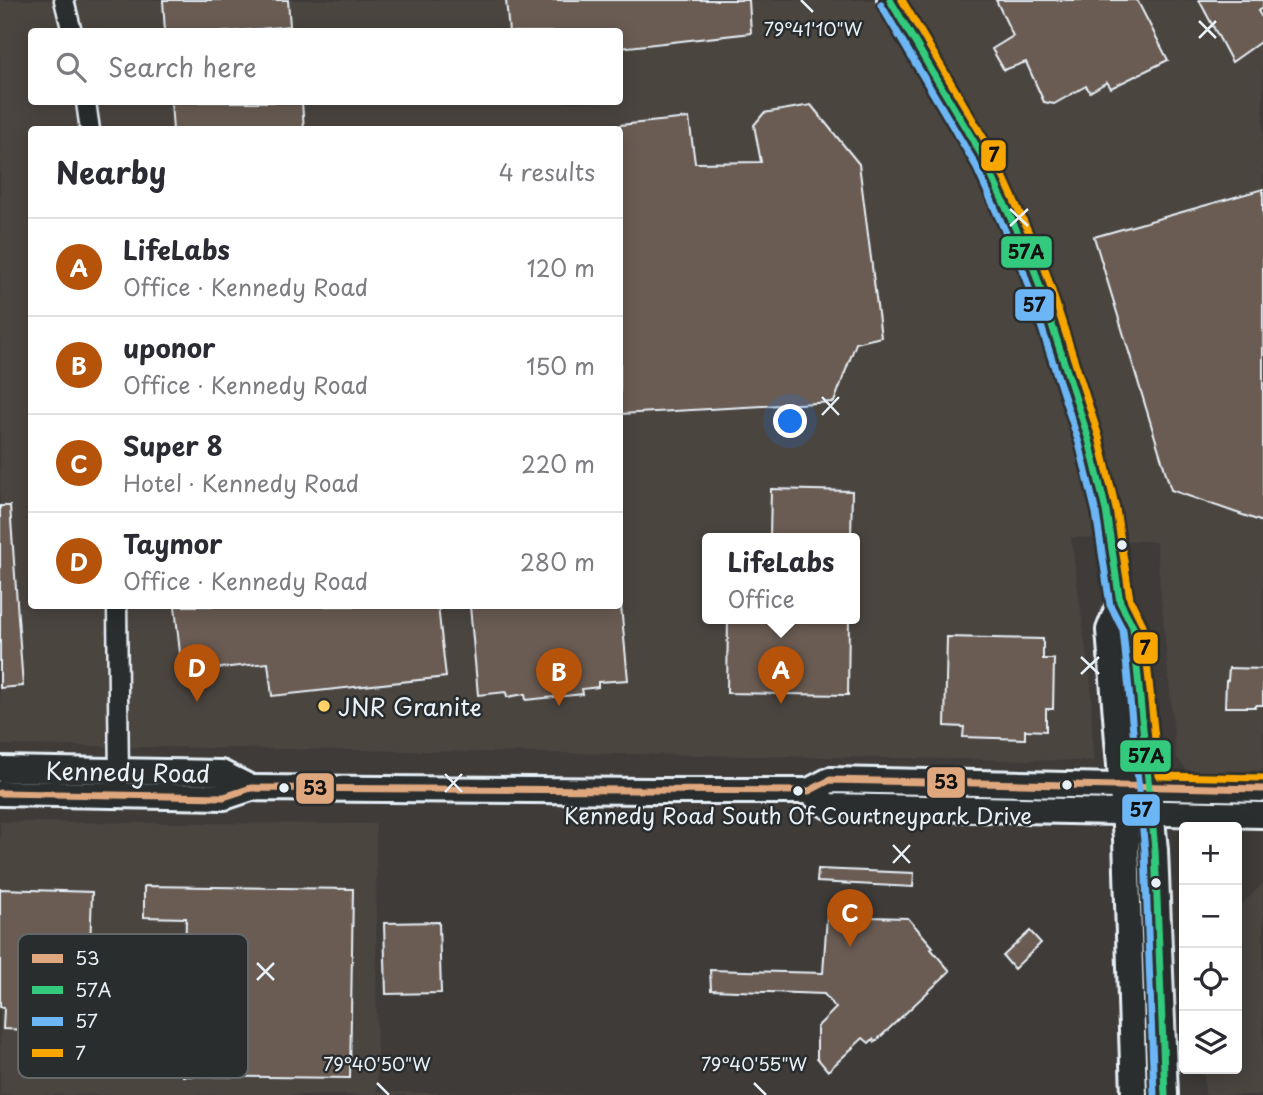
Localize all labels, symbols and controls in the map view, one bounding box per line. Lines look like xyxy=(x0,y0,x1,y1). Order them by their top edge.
text: 79°41'10"W xyxy=(764,15,863,42)
search box xyxy=(28,28,623,105)
text: Search here xyxy=(108,47,257,86)
icon: search xyxy=(52,48,90,86)
line badge: 7 xyxy=(980,139,1007,172)
text: 7 xyxy=(989,140,1000,168)
text: Nearby xyxy=(56,149,166,194)
text: 4 results xyxy=(499,154,595,189)
text: LifeLabs xyxy=(123,230,230,269)
line badge: 57A xyxy=(1000,235,1053,269)
text: 57A xyxy=(1007,237,1045,265)
text: A xyxy=(70,250,88,285)
text: 120 m xyxy=(527,250,595,285)
text: Office · Kennedy Road xyxy=(123,269,368,304)
line badge: 57 xyxy=(1014,288,1055,322)
text: 57 xyxy=(1023,290,1045,318)
text: uponor xyxy=(123,328,215,367)
text: B xyxy=(71,348,87,383)
text: 150 m xyxy=(526,348,595,383)
text: Office · Kennedy Road xyxy=(123,367,368,402)
your location xyxy=(773,404,807,438)
text: Super 8 xyxy=(123,426,223,465)
text: C xyxy=(70,446,88,481)
text: 220 m xyxy=(521,446,595,481)
text: Hotel · Kennedy Road xyxy=(123,465,359,500)
text: Taymor xyxy=(123,524,222,563)
popup xyxy=(702,533,860,624)
unlabelled marker xyxy=(1115,538,1129,552)
text: LifeLabs xyxy=(728,542,834,581)
text: D xyxy=(70,544,88,579)
text: 280 m xyxy=(520,544,595,579)
text: Office · Kennedy Road xyxy=(123,563,368,598)
text: Office xyxy=(728,581,795,616)
line badge: 7 xyxy=(1132,631,1159,665)
text: 7 xyxy=(1140,633,1151,661)
pin: D xyxy=(174,644,220,702)
pin: A xyxy=(758,646,804,704)
pin: B xyxy=(536,648,582,706)
place label: JNR Granite xyxy=(338,688,482,724)
marker: JNR Granite xyxy=(316,698,332,714)
line badge: 57A xyxy=(1119,739,1172,773)
text: 57A xyxy=(1127,741,1165,769)
street label: Kennedy Road xyxy=(45,752,211,791)
line badge: 53 xyxy=(926,766,966,799)
text: 53 xyxy=(934,767,958,795)
line badge: 53 xyxy=(295,772,335,805)
text: 53 xyxy=(303,773,327,801)
unlabelled marker xyxy=(1060,778,1074,792)
unlabelled marker xyxy=(277,781,291,795)
marker: Kennedy Road South Of Courtneypark Drive xyxy=(791,784,805,798)
line badge: 57 xyxy=(1121,793,1161,827)
text: 57 xyxy=(1130,795,1152,823)
place label: Kennedy Road South Of Courtneypark Drive xyxy=(564,798,1032,831)
map controls xyxy=(1179,822,1242,1074)
button: + xyxy=(1179,822,1242,885)
unlabelled marker xyxy=(1149,876,1163,890)
button: − xyxy=(1179,885,1242,948)
pin: C xyxy=(827,889,873,947)
legend xyxy=(18,934,248,1078)
text: 53 xyxy=(75,943,99,971)
button: locate xyxy=(1179,948,1242,1011)
text: 57A xyxy=(75,975,112,1003)
text: 57 xyxy=(75,1006,98,1034)
button: layers xyxy=(1179,1011,1242,1074)
text: 7 xyxy=(75,1038,86,1066)
text: 79°40'50"W xyxy=(323,1050,431,1077)
text: 79°40'55"W xyxy=(701,1050,808,1077)

